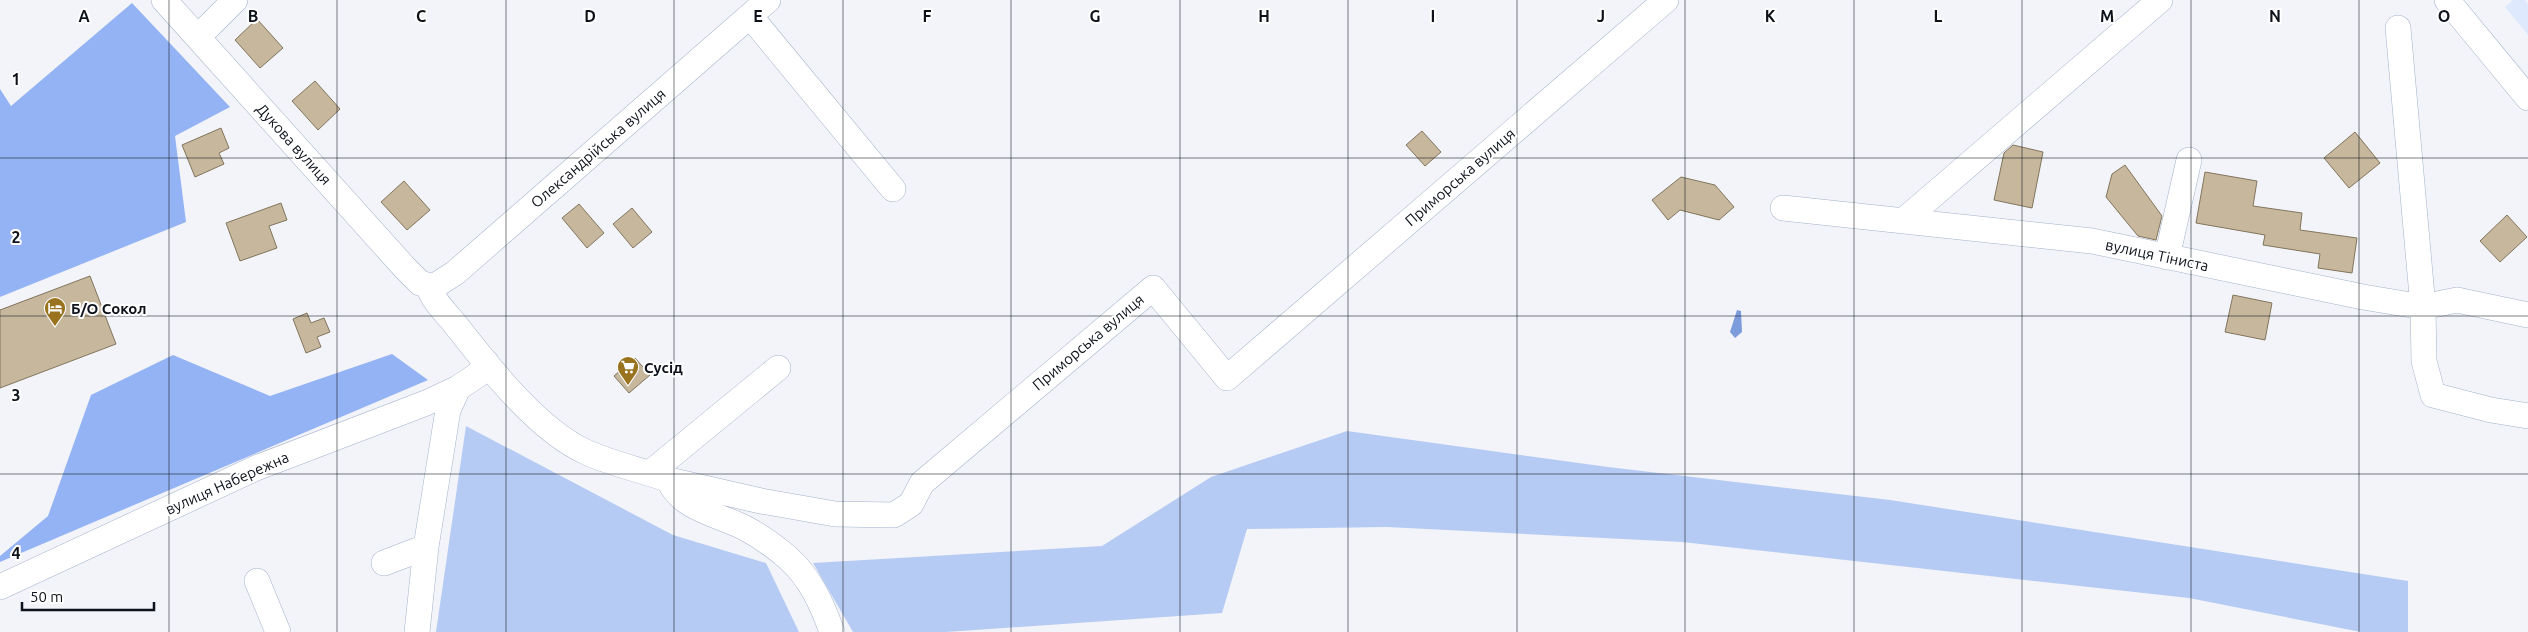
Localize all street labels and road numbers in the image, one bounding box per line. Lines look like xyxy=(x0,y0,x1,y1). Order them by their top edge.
street label: Олександрійська вулиця xyxy=(527,85,669,211)
street label: Дукова вулиця xyxy=(253,100,335,188)
street label: Приморська вулиця xyxy=(1402,125,1518,229)
street label: вулиця Тіниста xyxy=(2104,236,2210,274)
street label: Приморська вулиця xyxy=(1029,291,1147,393)
street label: вулиця Набережна xyxy=(163,448,291,518)

